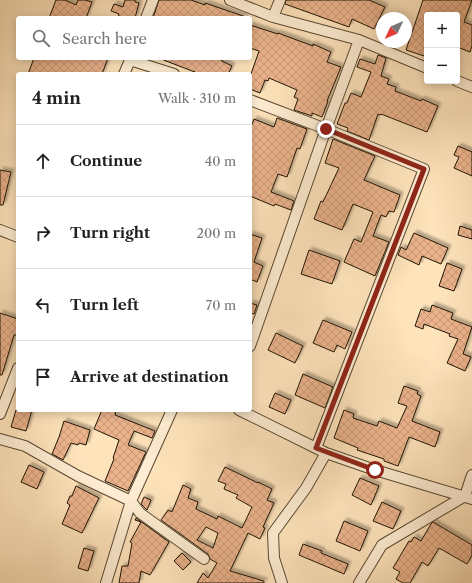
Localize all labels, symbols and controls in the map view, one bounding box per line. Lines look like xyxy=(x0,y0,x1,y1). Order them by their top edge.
north arrow xyxy=(376,12,412,48)
map controls xyxy=(424,12,460,84)
button: + xyxy=(424,12,460,48)
search box xyxy=(16,16,252,60)
icon: search xyxy=(30,27,52,49)
text: Search here xyxy=(62,29,147,48)
button: − xyxy=(424,48,460,84)
text: 4 min xyxy=(32,88,81,108)
text: Walk · 310 m xyxy=(158,90,236,106)
route end xyxy=(317,120,335,138)
icon: ahead xyxy=(32,150,54,172)
text: Continue xyxy=(70,151,142,170)
text: 40 m xyxy=(205,153,236,169)
icon: right xyxy=(32,222,54,244)
text: Turn right xyxy=(70,223,150,242)
text: 200 m xyxy=(196,225,236,241)
icon: left xyxy=(32,294,54,316)
text: Turn left xyxy=(70,295,139,314)
text: 70 m xyxy=(206,297,236,313)
icon: arrive xyxy=(32,366,54,388)
text: Arrive at destination xyxy=(70,367,229,386)
route start xyxy=(366,461,384,479)

